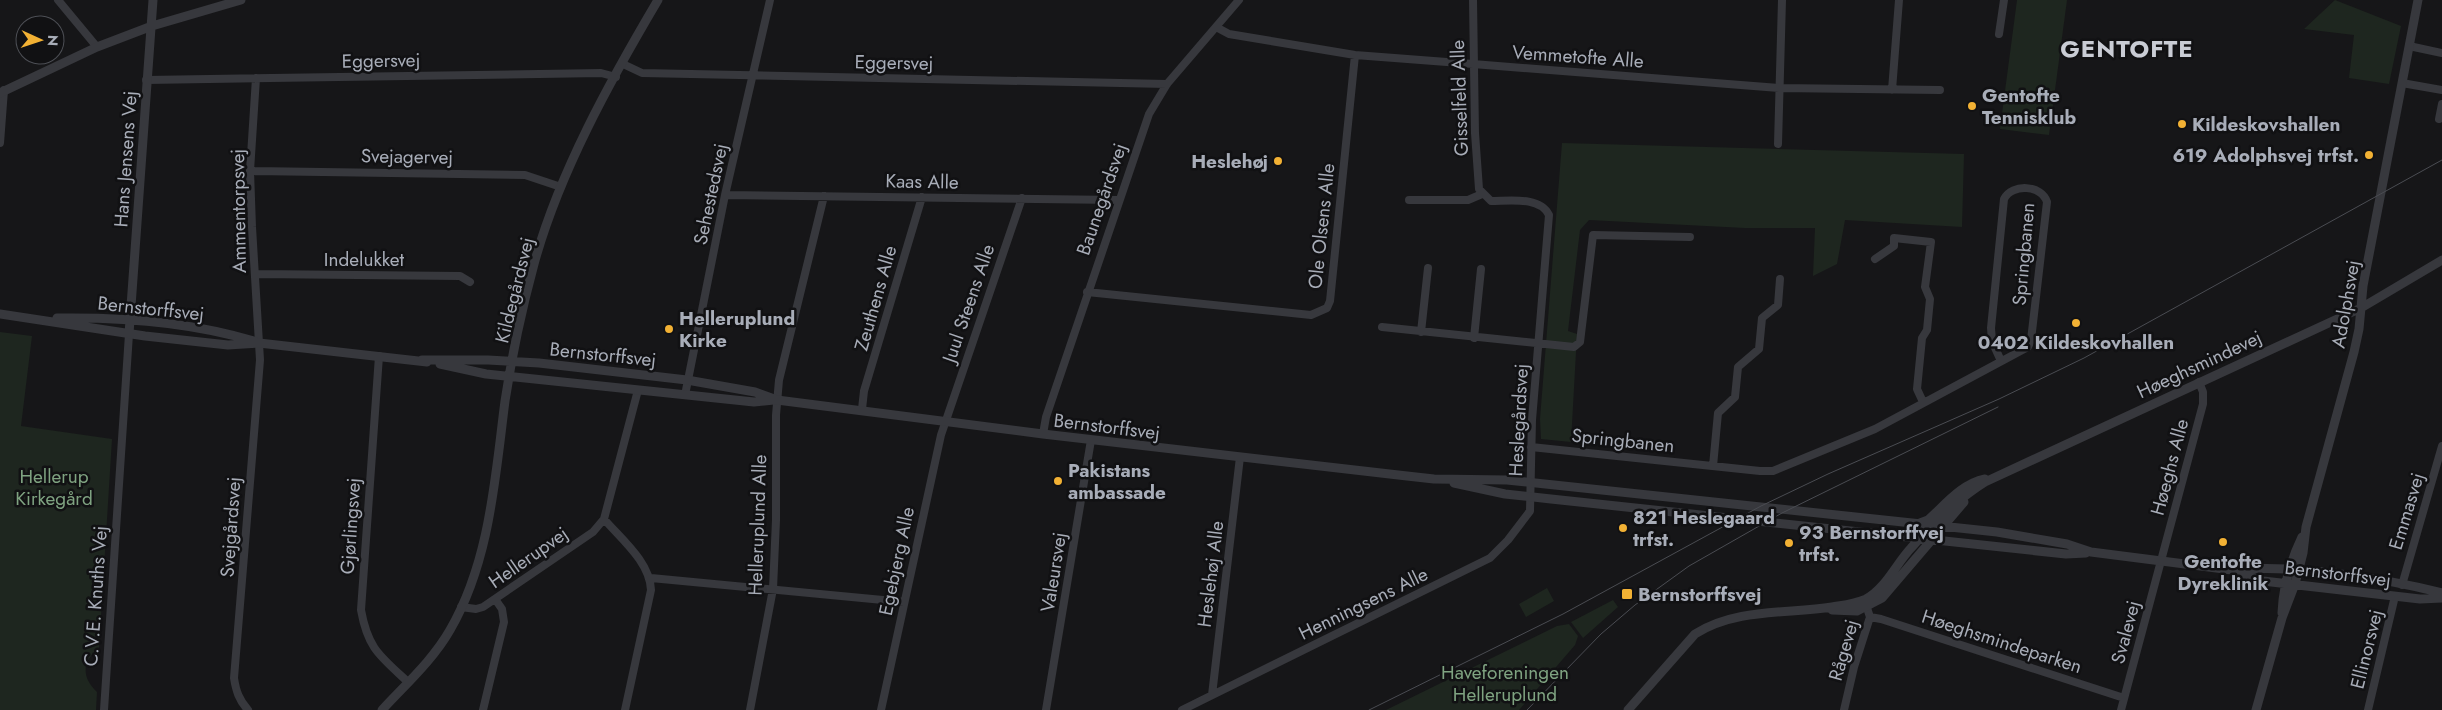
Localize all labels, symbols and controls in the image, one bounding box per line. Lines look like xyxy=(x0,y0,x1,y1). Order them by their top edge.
north arrow xyxy=(15,15,65,65)
district label: GENTOFTE xyxy=(2060,31,2194,66)
text: N xyxy=(43,35,63,47)
street label: Vemmetofte Alle xyxy=(1511,38,1645,75)
street label: Gisselfeld Alle xyxy=(1444,39,1475,157)
street label: Eggersvej xyxy=(341,46,421,75)
street label: Eggersvej xyxy=(854,48,934,77)
place label: Gentofte Tennisklub xyxy=(1982,82,2076,131)
street label: Hans Jensens Vej xyxy=(107,90,144,228)
marker: Gentofte Tennisklub xyxy=(1966,100,1978,112)
place label: Kildeskovshallen xyxy=(2192,111,2340,138)
marker: Kildeskovshallen xyxy=(2176,118,2188,130)
street label: Baunegårdsvej xyxy=(1070,139,1133,259)
street label: Sehestedsvej xyxy=(687,141,734,247)
street label: Svejagervej xyxy=(361,142,453,171)
place label: 619 Adolphsvej trfst. xyxy=(2172,142,2359,169)
place label: Heslehøj xyxy=(1191,148,1268,175)
street label: Ammentorpsvej xyxy=(224,149,253,273)
marker: 619 Adolphsvej trfst. xyxy=(2363,149,2375,161)
marker: Heslehøj xyxy=(1272,155,1284,167)
street label: Ole Olsens Alle xyxy=(1301,162,1342,290)
street label: Kaas Alle xyxy=(885,167,959,196)
street label: Springbanen xyxy=(2006,201,2041,307)
street label: Kildegårdsvej xyxy=(488,234,541,346)
street label: Juul Steens Alle xyxy=(935,240,1001,369)
street label: Zeuthens Alle xyxy=(848,242,903,354)
street label: Indelukket xyxy=(324,246,405,273)
street label: Adolphsvej xyxy=(2324,258,2367,350)
street label: Bernstorffsvej xyxy=(96,289,206,328)
place label: Helleruplund Kirke xyxy=(679,305,795,354)
marker: 0402 Kildeskovhallen xyxy=(2070,317,2082,329)
marker: Helleruplund Kirke xyxy=(663,323,675,335)
street label: Høeghsmindevej xyxy=(2132,324,2266,405)
place label: 0402 Kildeskovhallen xyxy=(1978,329,2174,356)
street label: Bernstorffsvej xyxy=(548,335,658,374)
street label: Heslegårdsvej xyxy=(1502,363,1535,477)
street label: Bernstorffsvej xyxy=(1052,407,1162,446)
street label: Høeghs Alle xyxy=(2144,416,2195,518)
street label: Springbanen xyxy=(1570,422,1676,459)
street label: Helleruplund Alle xyxy=(742,454,773,596)
place label: Pakistans ambassade xyxy=(1068,457,1166,506)
park label: Hellerup Kirkegård xyxy=(15,463,93,512)
street label: Emmasvej xyxy=(2382,469,2431,553)
marker: Pakistans ambassade xyxy=(1052,475,1064,487)
street label: Svejgårdsvej xyxy=(214,476,247,578)
street label: Gjørlingsvej xyxy=(334,477,367,575)
street label: Egebjerg Alle xyxy=(872,504,921,618)
place label: 821 Heslegaard trfst. xyxy=(1633,504,1775,553)
street label: Heslehøj Alle xyxy=(1191,519,1230,629)
place label: 93 Bernstorffvej trfst. xyxy=(1799,519,1944,568)
street label: Hellerupvej xyxy=(483,520,574,595)
marker: 821 Heslegaard trfst. xyxy=(1617,522,1629,534)
street label: C.V.E. Knuths Vej xyxy=(77,525,114,667)
street label: Valeursvej xyxy=(1034,530,1073,614)
marker: Gentofte Dyreklinik xyxy=(2217,536,2229,548)
marker: 93 Bernstorffvej trfst. xyxy=(1783,537,1795,549)
place label: Gentofte Dyreklinik xyxy=(2178,548,2269,597)
street label: Bernstorffsvej xyxy=(2283,554,2393,593)
street label: Henningsens Alle xyxy=(1294,560,1433,646)
place label: Bernstorffsvej xyxy=(1638,581,1761,608)
marker: Bernstorffsvej xyxy=(1620,587,1634,601)
street label: Svalevej xyxy=(2104,598,2147,667)
street label: Høeghsmindeparken xyxy=(1918,603,2085,680)
street label: Ellinorsvej xyxy=(2344,606,2389,692)
street label: Rågevej xyxy=(1822,616,1865,684)
park label: Haveforeningen Helleruplund xyxy=(1441,659,1569,708)

